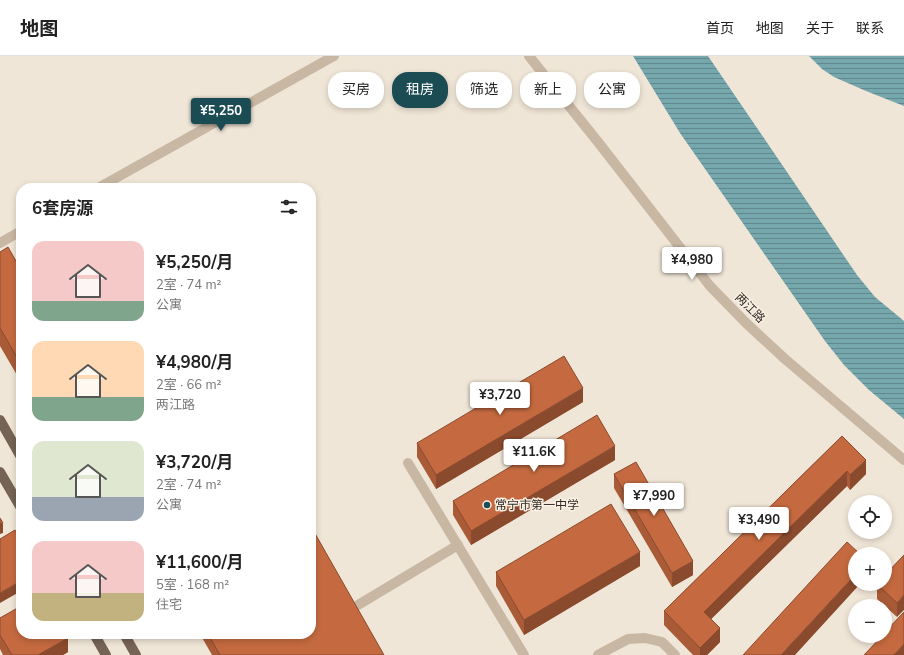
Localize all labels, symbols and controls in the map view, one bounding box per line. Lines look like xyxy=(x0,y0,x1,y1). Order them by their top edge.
text: 地图 xyxy=(20,16,58,42)
text: 首页 xyxy=(706,19,734,38)
text: 地图 xyxy=(756,19,784,38)
text: 关于 xyxy=(806,19,834,38)
text: 联系 xyxy=(856,19,884,38)
chip: 买房 xyxy=(328,72,384,108)
chip: 租房 xyxy=(392,72,448,108)
chip: 筛选 xyxy=(456,72,512,108)
chip: 新上 xyxy=(520,72,576,108)
chip: 公寓 xyxy=(584,72,640,108)
pin: ¥5,250 xyxy=(188,98,254,132)
text: ¥5,250 xyxy=(200,102,242,120)
icon: filters xyxy=(278,196,300,218)
text: 6套房源 xyxy=(32,197,93,220)
pin: ¥4,980 xyxy=(659,247,725,281)
text: ¥5,250/月 xyxy=(156,251,234,274)
text: ¥4,980 xyxy=(671,251,713,269)
icon: home xyxy=(64,257,112,305)
text: 2室 · 74 m² xyxy=(156,276,221,294)
street label: 两江路 xyxy=(732,290,768,326)
text: 公寓 xyxy=(156,296,182,314)
text: ¥4,980/月 xyxy=(156,351,234,374)
icon: home xyxy=(64,357,112,405)
text: 2室 · 66 m² xyxy=(156,376,221,394)
pin: ¥3,720 xyxy=(467,382,533,416)
text: ¥3,720 xyxy=(479,386,521,404)
text: 两江路 xyxy=(156,396,195,414)
pin: ¥11.6K xyxy=(501,439,567,473)
text: ¥11.6K xyxy=(512,443,556,461)
text: ¥3,720/月 xyxy=(156,451,234,474)
icon: home xyxy=(64,457,112,505)
text: 2室 · 74 m² xyxy=(156,476,221,494)
pin: ¥7,990 xyxy=(621,483,687,517)
text: ¥7,990 xyxy=(633,487,675,505)
map controls xyxy=(848,495,892,643)
button: locate xyxy=(848,495,892,539)
text: 公寓 xyxy=(156,496,182,514)
place label: 常宁市第一中学 xyxy=(495,497,579,513)
marker: 常宁市第一中学 xyxy=(482,500,492,510)
pin: ¥3,490 xyxy=(726,507,792,541)
text: ¥3,490 xyxy=(738,511,780,529)
button: + xyxy=(848,547,892,591)
text: ¥11,600/月 xyxy=(156,551,244,574)
icon: home xyxy=(64,557,112,605)
text: 5室 · 168 m² xyxy=(156,576,229,594)
text: 住宅 xyxy=(156,596,182,614)
button: − xyxy=(848,599,892,643)

